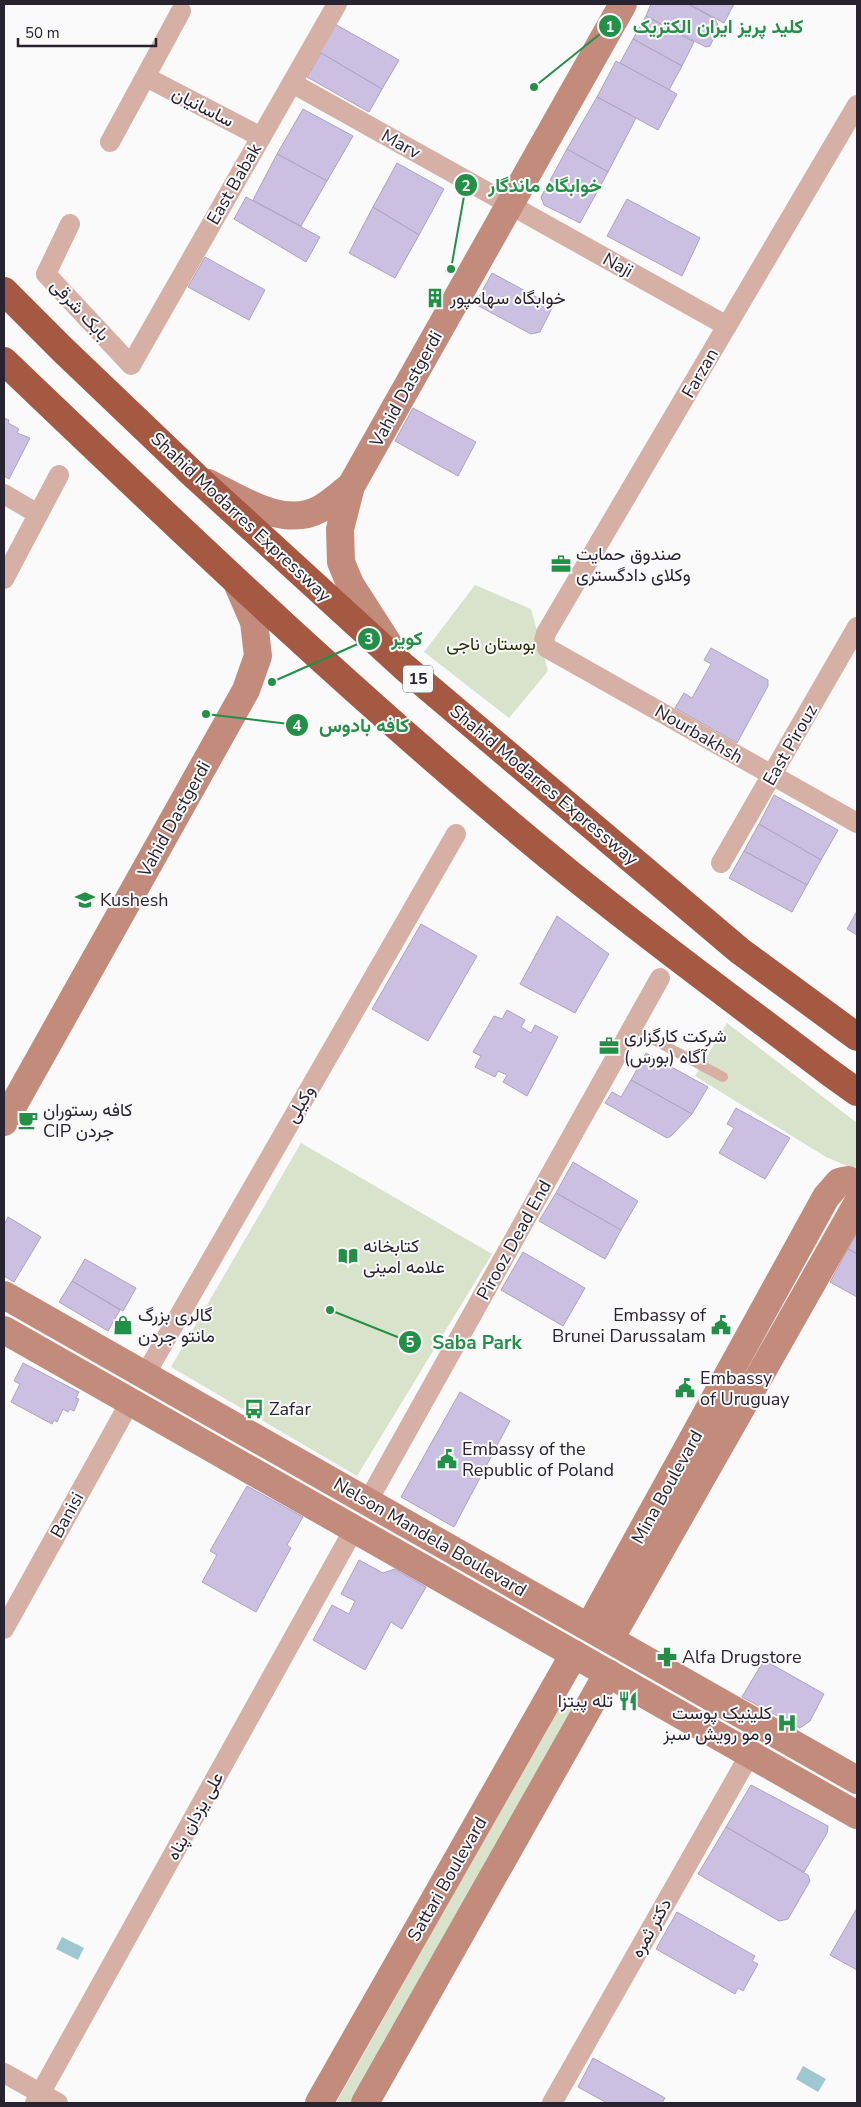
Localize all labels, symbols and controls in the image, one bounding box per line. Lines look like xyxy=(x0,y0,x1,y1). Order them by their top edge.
callout: کلید پریز ایران الکتریک xyxy=(597,9,813,43)
text: کلید پریز ایران الکتریک xyxy=(633,14,804,40)
scale bar xyxy=(18,15,155,47)
text: 1 xyxy=(605,17,615,37)
text: 50 m xyxy=(25,23,60,43)
street label: ساسانیان xyxy=(168,81,238,133)
street label: Marv xyxy=(377,124,425,165)
street label: East Babak xyxy=(201,138,267,229)
callout: خوابگاه ماندگار xyxy=(453,168,612,202)
text: خوابگاه ماندگار xyxy=(487,173,602,199)
text: 2 xyxy=(461,176,471,196)
street label: Naji xyxy=(598,247,638,283)
street label: بابک شرقی xyxy=(45,274,115,346)
place label: خوابگاه سهامپور xyxy=(449,286,566,310)
building icon: خوابگاه سهامپور xyxy=(424,287,446,309)
street label: Vahid Dastgerdi xyxy=(364,327,448,452)
street label: Farzan xyxy=(676,344,724,402)
street label: Shahid Modarres Expressway xyxy=(146,427,337,608)
place label: صندوق حمایت وکلای دادگستری xyxy=(576,542,691,587)
office icon: صندوق حمایت وکلای دادگستری xyxy=(550,553,572,575)
callout: کویر xyxy=(356,622,433,656)
text: کویر xyxy=(390,626,423,652)
text: 3 xyxy=(364,629,374,649)
park label: بوستان ناجی xyxy=(446,632,536,656)
road number: 15 xyxy=(403,666,433,692)
street label: Shahid Modarres Expressway xyxy=(445,699,644,871)
street label: Nourbakhsh xyxy=(651,699,747,769)
street label: East Pirouz xyxy=(757,700,823,790)
callout: کافه بادوس xyxy=(284,708,419,742)
text: کافه بادوس xyxy=(319,713,409,739)
text: 4 xyxy=(292,716,302,736)
street label: Vahid Dastgerdi xyxy=(132,757,216,882)
place label: Kushesh xyxy=(100,888,169,912)
school or university icon: Kushesh xyxy=(74,889,96,911)
place label: شرکت کارگزاری آگاه (بورس) xyxy=(624,1024,727,1069)
office icon: شرکت کارگزاری آگاه (بورس) xyxy=(598,1035,620,1057)
street label: وكيلی xyxy=(280,1081,320,1127)
place label: كافه رستوران CIP جردن xyxy=(43,1098,133,1143)
cafe icon: كافه رستوران CIP جردن xyxy=(17,1109,39,1131)
street label: Pirooz Dead End xyxy=(471,1176,557,1304)
place label: کتابخانه علامه امینی xyxy=(363,1234,445,1279)
library icon: کتابخانه علامه امینی xyxy=(337,1245,359,1267)
place label: گالری بزرگ مانتو جردن xyxy=(138,1303,215,1348)
place label: Embassy of Brunei Darussalam xyxy=(552,1303,707,1348)
shop icon: گالری بزرگ مانتو جردن xyxy=(112,1314,134,1336)
public building icon: Embassy of Brunei Darussalam xyxy=(710,1314,732,1336)
callout: Saba Park xyxy=(398,1325,532,1359)
text: Saba Park xyxy=(432,1330,522,1356)
text: 5 xyxy=(405,1332,415,1352)
place label: Embassy of Uruguay xyxy=(700,1366,790,1411)
public building icon: Embassy of Uruguay xyxy=(674,1377,696,1399)
place label: Zafar xyxy=(269,1397,311,1421)
bus stop icon: Zafar xyxy=(243,1398,265,1420)
street label: Mina Boulevard xyxy=(626,1426,708,1548)
place label: Embassy of the Republic of Poland xyxy=(462,1437,614,1482)
public building icon: Embassy of the Republic of Poland xyxy=(436,1448,458,1470)
street label: Nelson Mandela Boulevard xyxy=(329,1472,531,1602)
street label: Banisi xyxy=(45,1488,89,1542)
place label: Alfa Drugstore xyxy=(682,1645,802,1669)
pharmacy icon: Alfa Drugstore xyxy=(656,1646,678,1668)
place label: تله پیتزا xyxy=(558,1689,613,1713)
restaurant icon: تله پیتزا xyxy=(617,1690,639,1712)
place label: کلینیک پوست و مو رویش سبز xyxy=(662,1701,772,1746)
hospital icon: کلینیک پوست و مو رویش سبز xyxy=(776,1712,798,1734)
street label: علی یزدان پناه xyxy=(161,1768,229,1864)
street label: Sattari Boulevard xyxy=(402,1812,492,1946)
street label: دکتر ثمره xyxy=(625,1894,677,1962)

